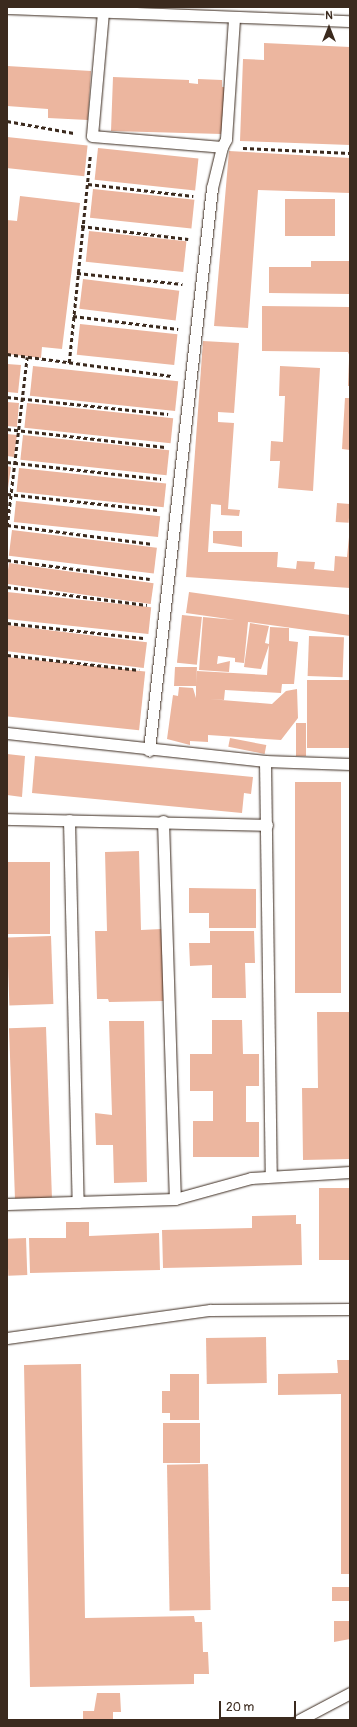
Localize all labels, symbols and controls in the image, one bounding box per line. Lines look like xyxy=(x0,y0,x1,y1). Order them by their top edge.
north arrow xyxy=(309,8,349,48)
text: N xyxy=(325,9,333,22)
scale bar xyxy=(221,1693,298,1719)
text: 20 m xyxy=(226,1700,254,1715)

